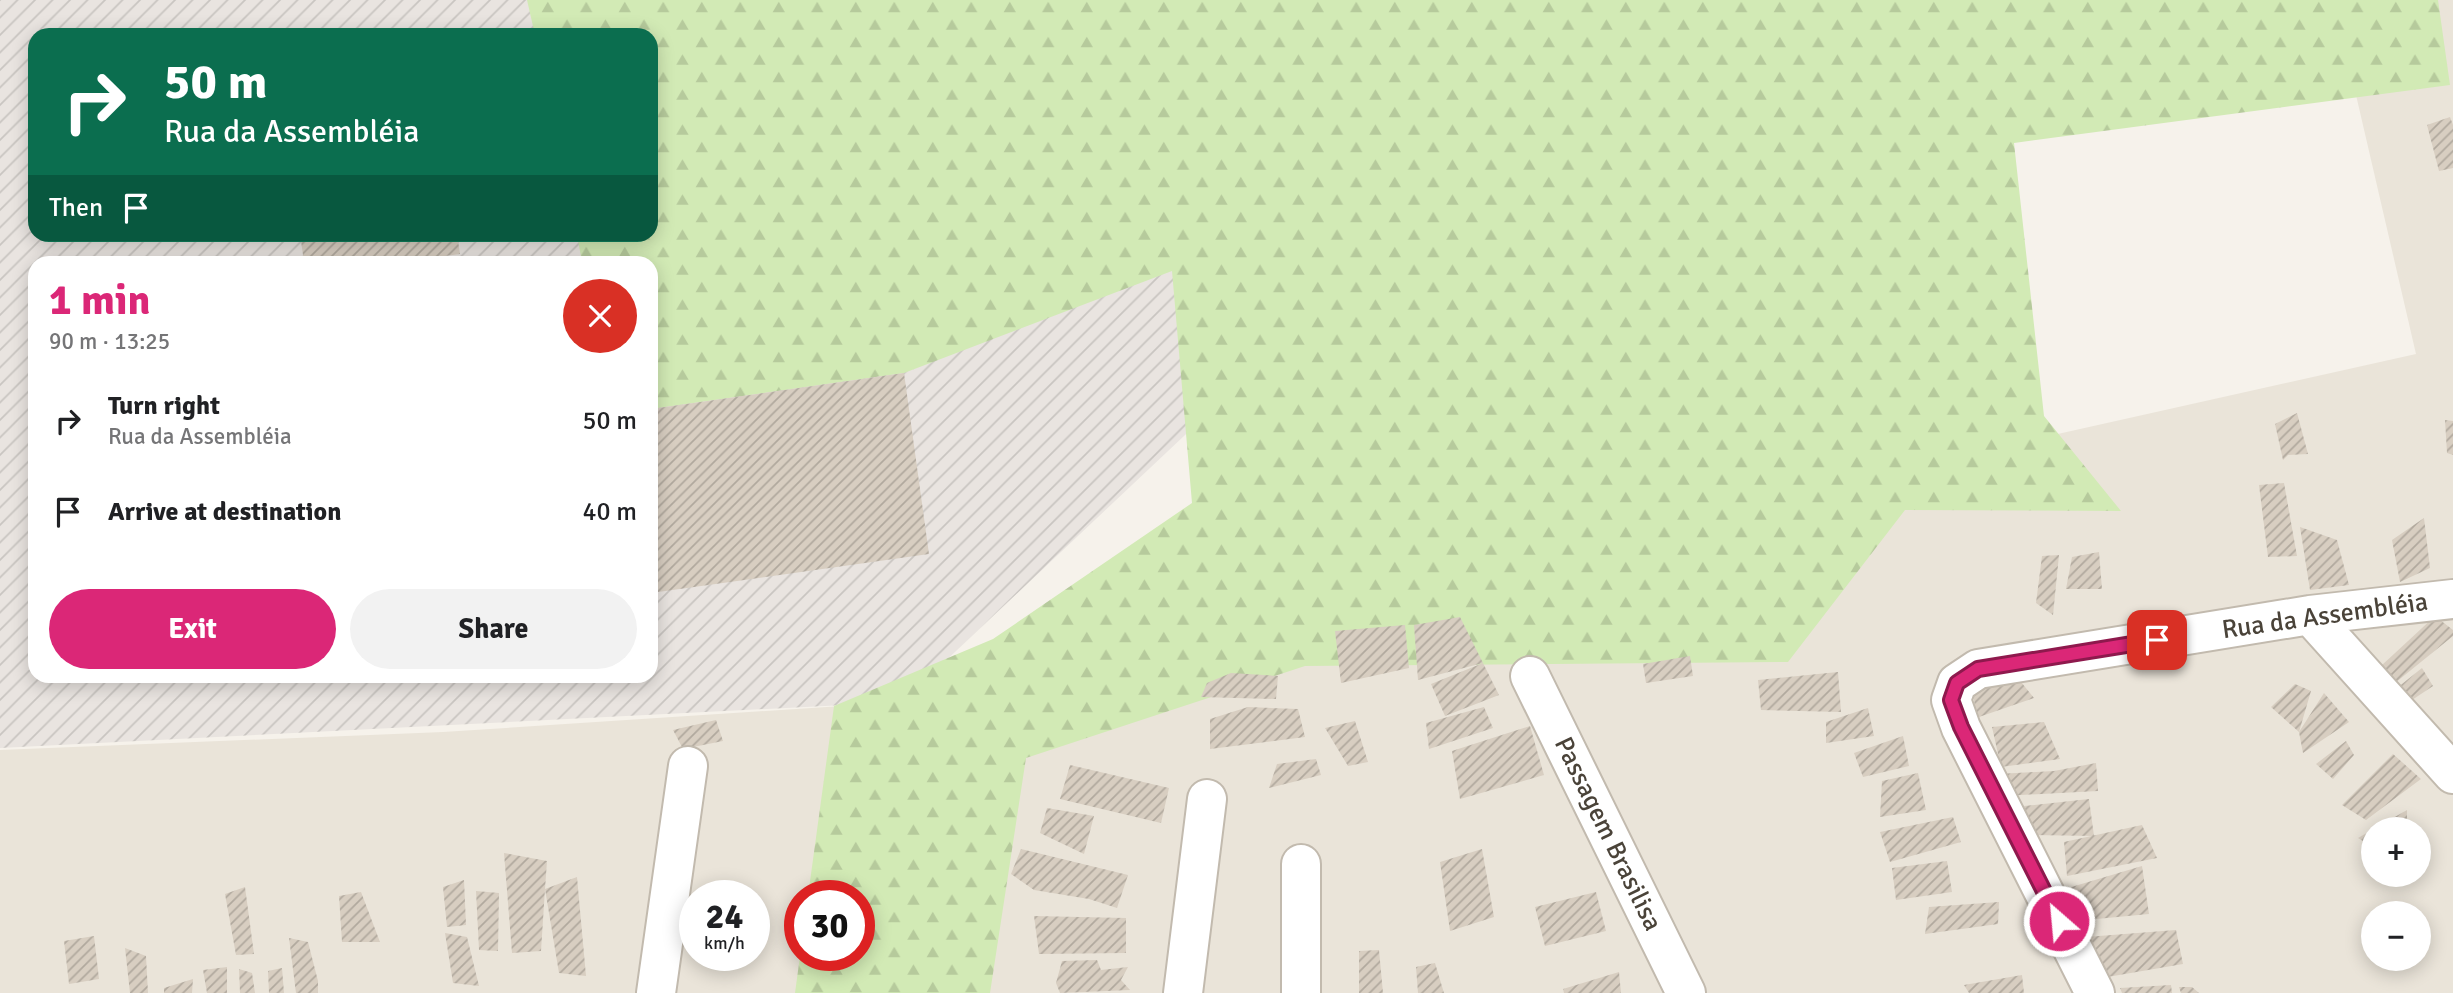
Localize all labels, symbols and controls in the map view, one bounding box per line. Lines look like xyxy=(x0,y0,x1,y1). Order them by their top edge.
text: 50 m xyxy=(164,52,267,112)
icon: right xyxy=(49,56,140,147)
text: Rua da Assembléia xyxy=(164,112,419,151)
icon: arrive xyxy=(117,189,155,227)
text: Then xyxy=(49,192,103,224)
text: 1 min xyxy=(49,275,150,326)
button: close xyxy=(563,279,637,353)
text: 90 m · 13:25 xyxy=(49,327,170,356)
text: Turn right xyxy=(108,390,220,422)
icon: right xyxy=(49,402,87,440)
text: 50 m xyxy=(582,405,637,437)
text: Rua da Assembléia xyxy=(108,422,292,451)
icon: arrive xyxy=(49,493,87,531)
text: Arrive at destination xyxy=(108,496,341,528)
text: 40 m xyxy=(582,496,637,528)
street label: Rua da Assembléia xyxy=(2220,586,2430,646)
button: Exit xyxy=(49,589,336,669)
button: Share xyxy=(350,589,637,669)
pin xyxy=(2127,610,2187,670)
icon: arrive xyxy=(2138,621,2176,659)
street label: Passagem Brasilisa xyxy=(1547,732,1669,936)
map controls xyxy=(2361,817,2431,971)
button: + xyxy=(2361,817,2431,887)
speed limit sign: 30 xyxy=(784,880,875,971)
position arrow xyxy=(2022,884,2096,958)
text: 24 xyxy=(706,895,743,938)
button: − xyxy=(2361,901,2431,971)
text: km/h xyxy=(704,932,745,954)

